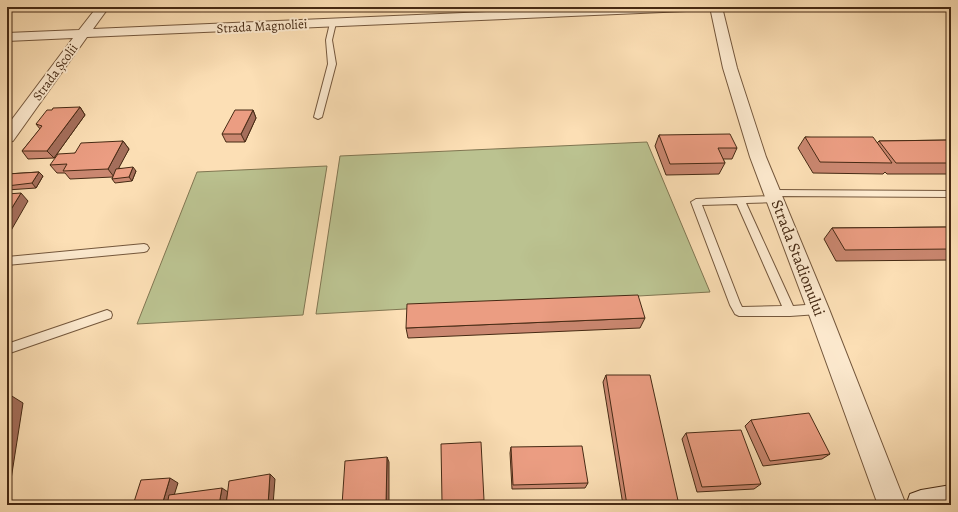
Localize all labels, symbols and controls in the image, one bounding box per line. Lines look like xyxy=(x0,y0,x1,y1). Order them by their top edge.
street label: Strada Magnoliei xyxy=(216,15,308,37)
street label: Strada Școlii xyxy=(29,40,82,104)
street label: Strada Stadionului xyxy=(766,197,830,319)

